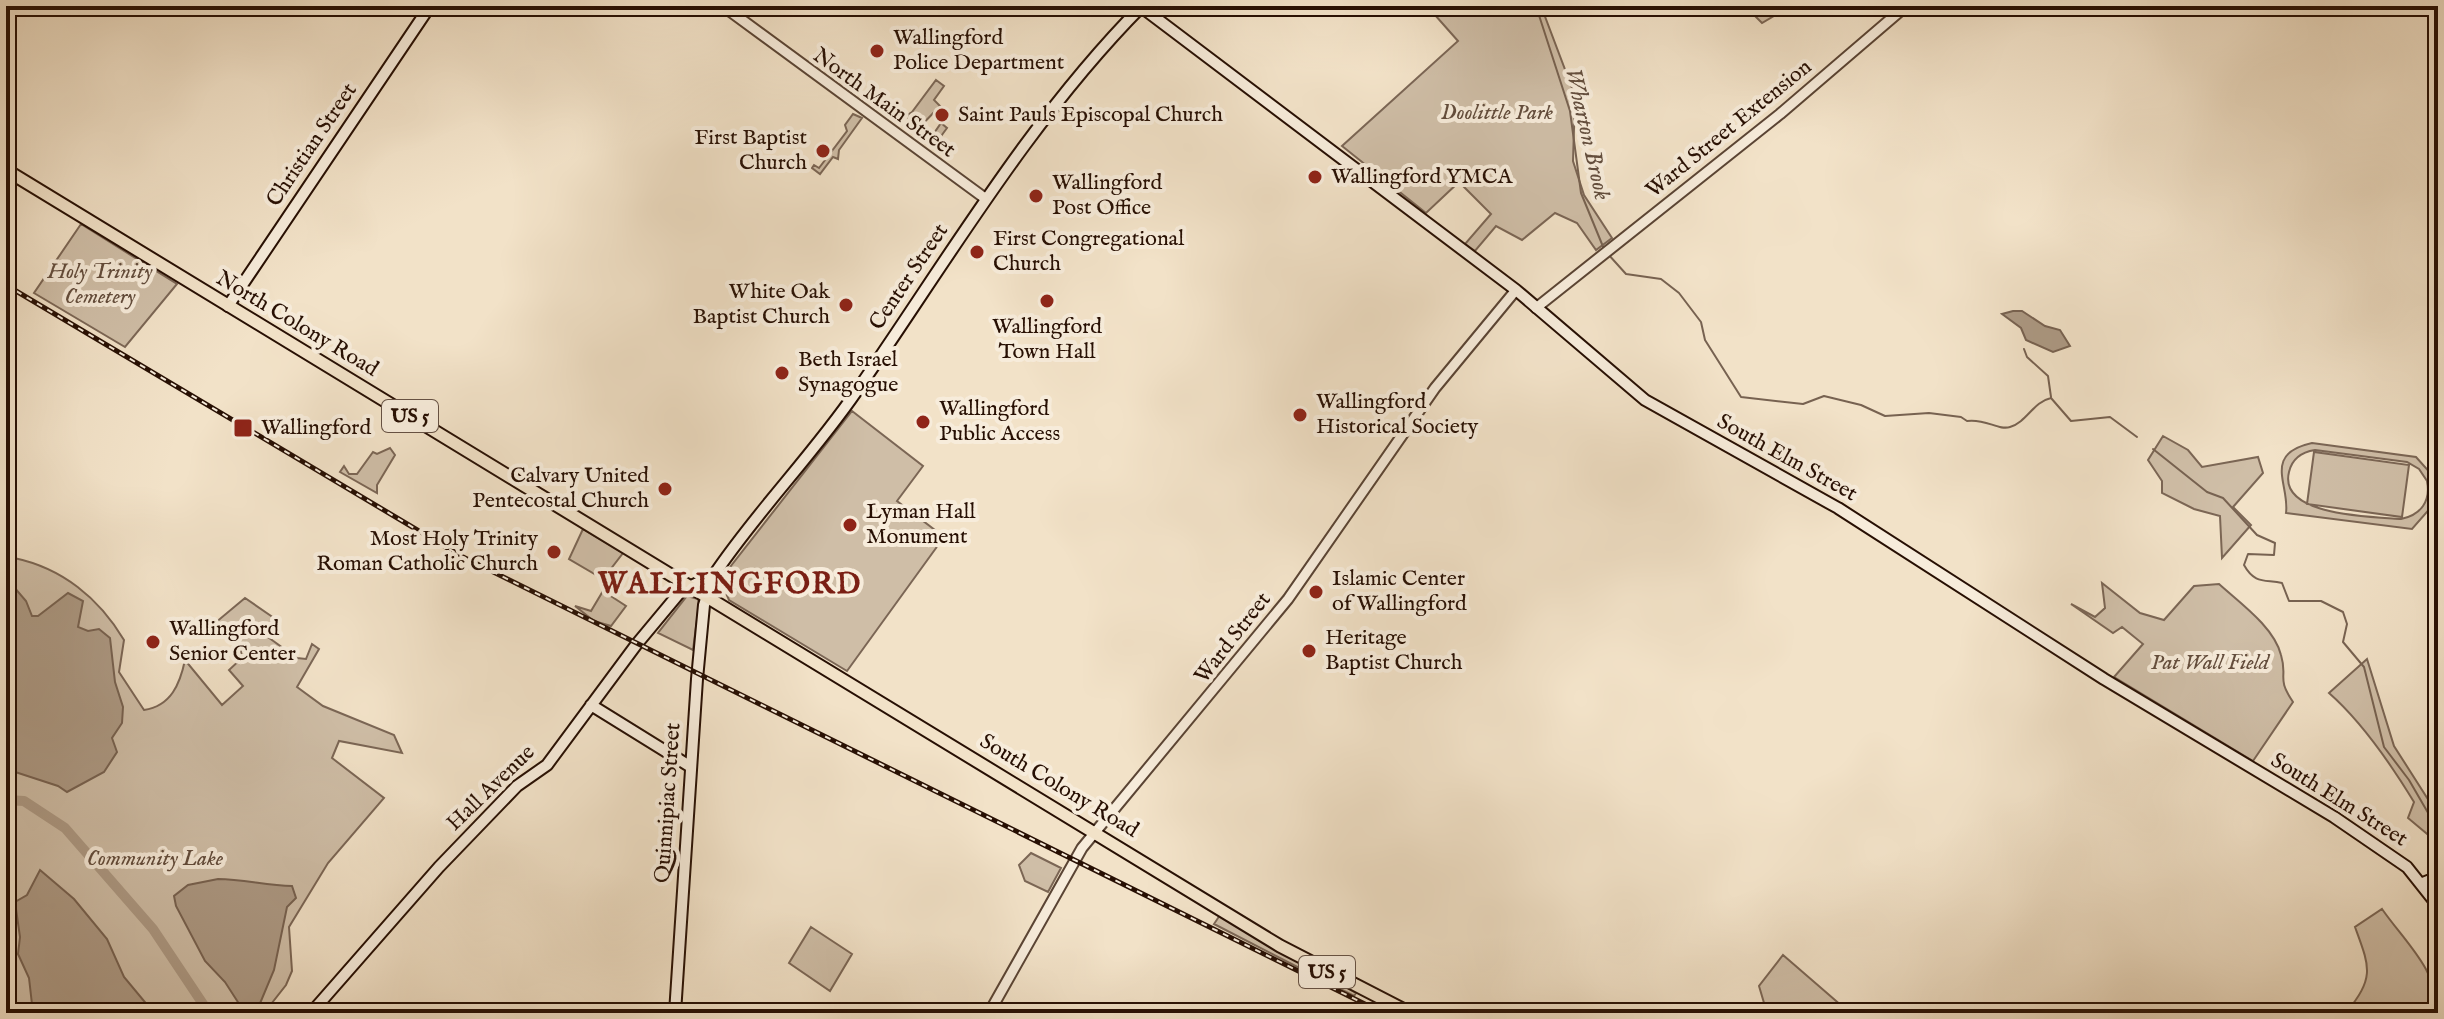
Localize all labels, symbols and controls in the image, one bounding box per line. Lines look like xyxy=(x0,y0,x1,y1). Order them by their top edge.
place label: Wallingford Police Department xyxy=(893,24,1065,77)
street label: North Main Street xyxy=(807,42,961,164)
marker: Wallingford Police Department xyxy=(868,42,886,60)
street label: Ward Street Extension xyxy=(1640,53,1818,205)
water label: Wharton Brook xyxy=(1557,65,1617,203)
street label: Christian Street xyxy=(260,77,364,212)
park label: Doolittle Park xyxy=(1441,99,1553,127)
place label: Saint Pauls Episcopal Church xyxy=(958,101,1223,129)
marker: Saint Pauls Episcopal Church xyxy=(933,106,951,124)
place label: First Baptist Church xyxy=(694,124,807,177)
marker: First Baptist Church xyxy=(814,142,832,160)
place label: Wallingford YMCA xyxy=(1331,163,1513,191)
marker: Wallingford YMCA xyxy=(1306,168,1324,186)
place label: Wallingford Post Office xyxy=(1052,169,1162,222)
marker: Wallingford Post Office xyxy=(1027,187,1045,205)
street label: Center Street xyxy=(863,218,955,336)
place label: First Congregational Church xyxy=(993,225,1184,278)
marker: First Congregational Church xyxy=(968,243,986,261)
park label: Holy Trinity Cemetery xyxy=(46,258,153,311)
street label: North Colony Road xyxy=(211,264,383,384)
place label: White Oak Baptist Church xyxy=(693,278,830,331)
marker: Wallingford Town Hall xyxy=(1038,292,1056,310)
marker: White Oak Baptist Church xyxy=(837,296,855,314)
place label: Wallingford Town Hall xyxy=(992,313,1102,366)
place label: Beth Israel Synagogue xyxy=(798,346,898,399)
marker: Beth Israel Synagogue xyxy=(773,364,791,382)
place label: Wallingford Historical Society xyxy=(1316,388,1478,441)
place label: Wallingford Public Access xyxy=(939,395,1060,448)
road number: US 5 xyxy=(382,400,438,432)
marker: Wallingford Historical Society xyxy=(1291,406,1309,424)
street label: South Elm Street xyxy=(1712,408,1863,508)
marker: Wallingford Public Access xyxy=(914,413,932,431)
place label: Wallingford xyxy=(261,414,371,442)
marker: Wallingford xyxy=(232,417,254,439)
place label: Calvary United Pentecostal Church xyxy=(472,462,649,515)
marker: Calvary United Pentecostal Church xyxy=(656,480,674,498)
place label: Lyman Hall Monument xyxy=(866,498,976,551)
marker: Lyman Hall Monument xyxy=(841,516,859,534)
place label: Most Holy Trinity Roman Catholic Church xyxy=(316,525,538,578)
marker: Most Holy Trinity Roman Catholic Church xyxy=(545,543,563,561)
place label: Islamic Center of Wallingford xyxy=(1332,565,1467,618)
district label: WALLINGFORD xyxy=(597,566,862,604)
marker: Islamic Center of Wallingford xyxy=(1307,583,1325,601)
street label: Ward Street xyxy=(1189,586,1278,689)
place label: Wallingford Senior Center xyxy=(169,615,296,668)
place label: Heritage Baptist Church xyxy=(1325,624,1463,677)
marker: Wallingford Senior Center xyxy=(144,633,162,651)
marker: Heritage Baptist Church xyxy=(1300,642,1318,660)
park label: Pat Wall Field xyxy=(2151,649,2271,677)
street label: Quinnipiac Street xyxy=(648,721,688,884)
street label: South Colony Road xyxy=(974,727,1144,845)
street label: Hall Avenue xyxy=(441,739,541,837)
street label: South Elm Street xyxy=(2265,747,2413,854)
park label: Community Lake xyxy=(87,845,224,873)
road number: US 5 xyxy=(1299,956,1355,988)

